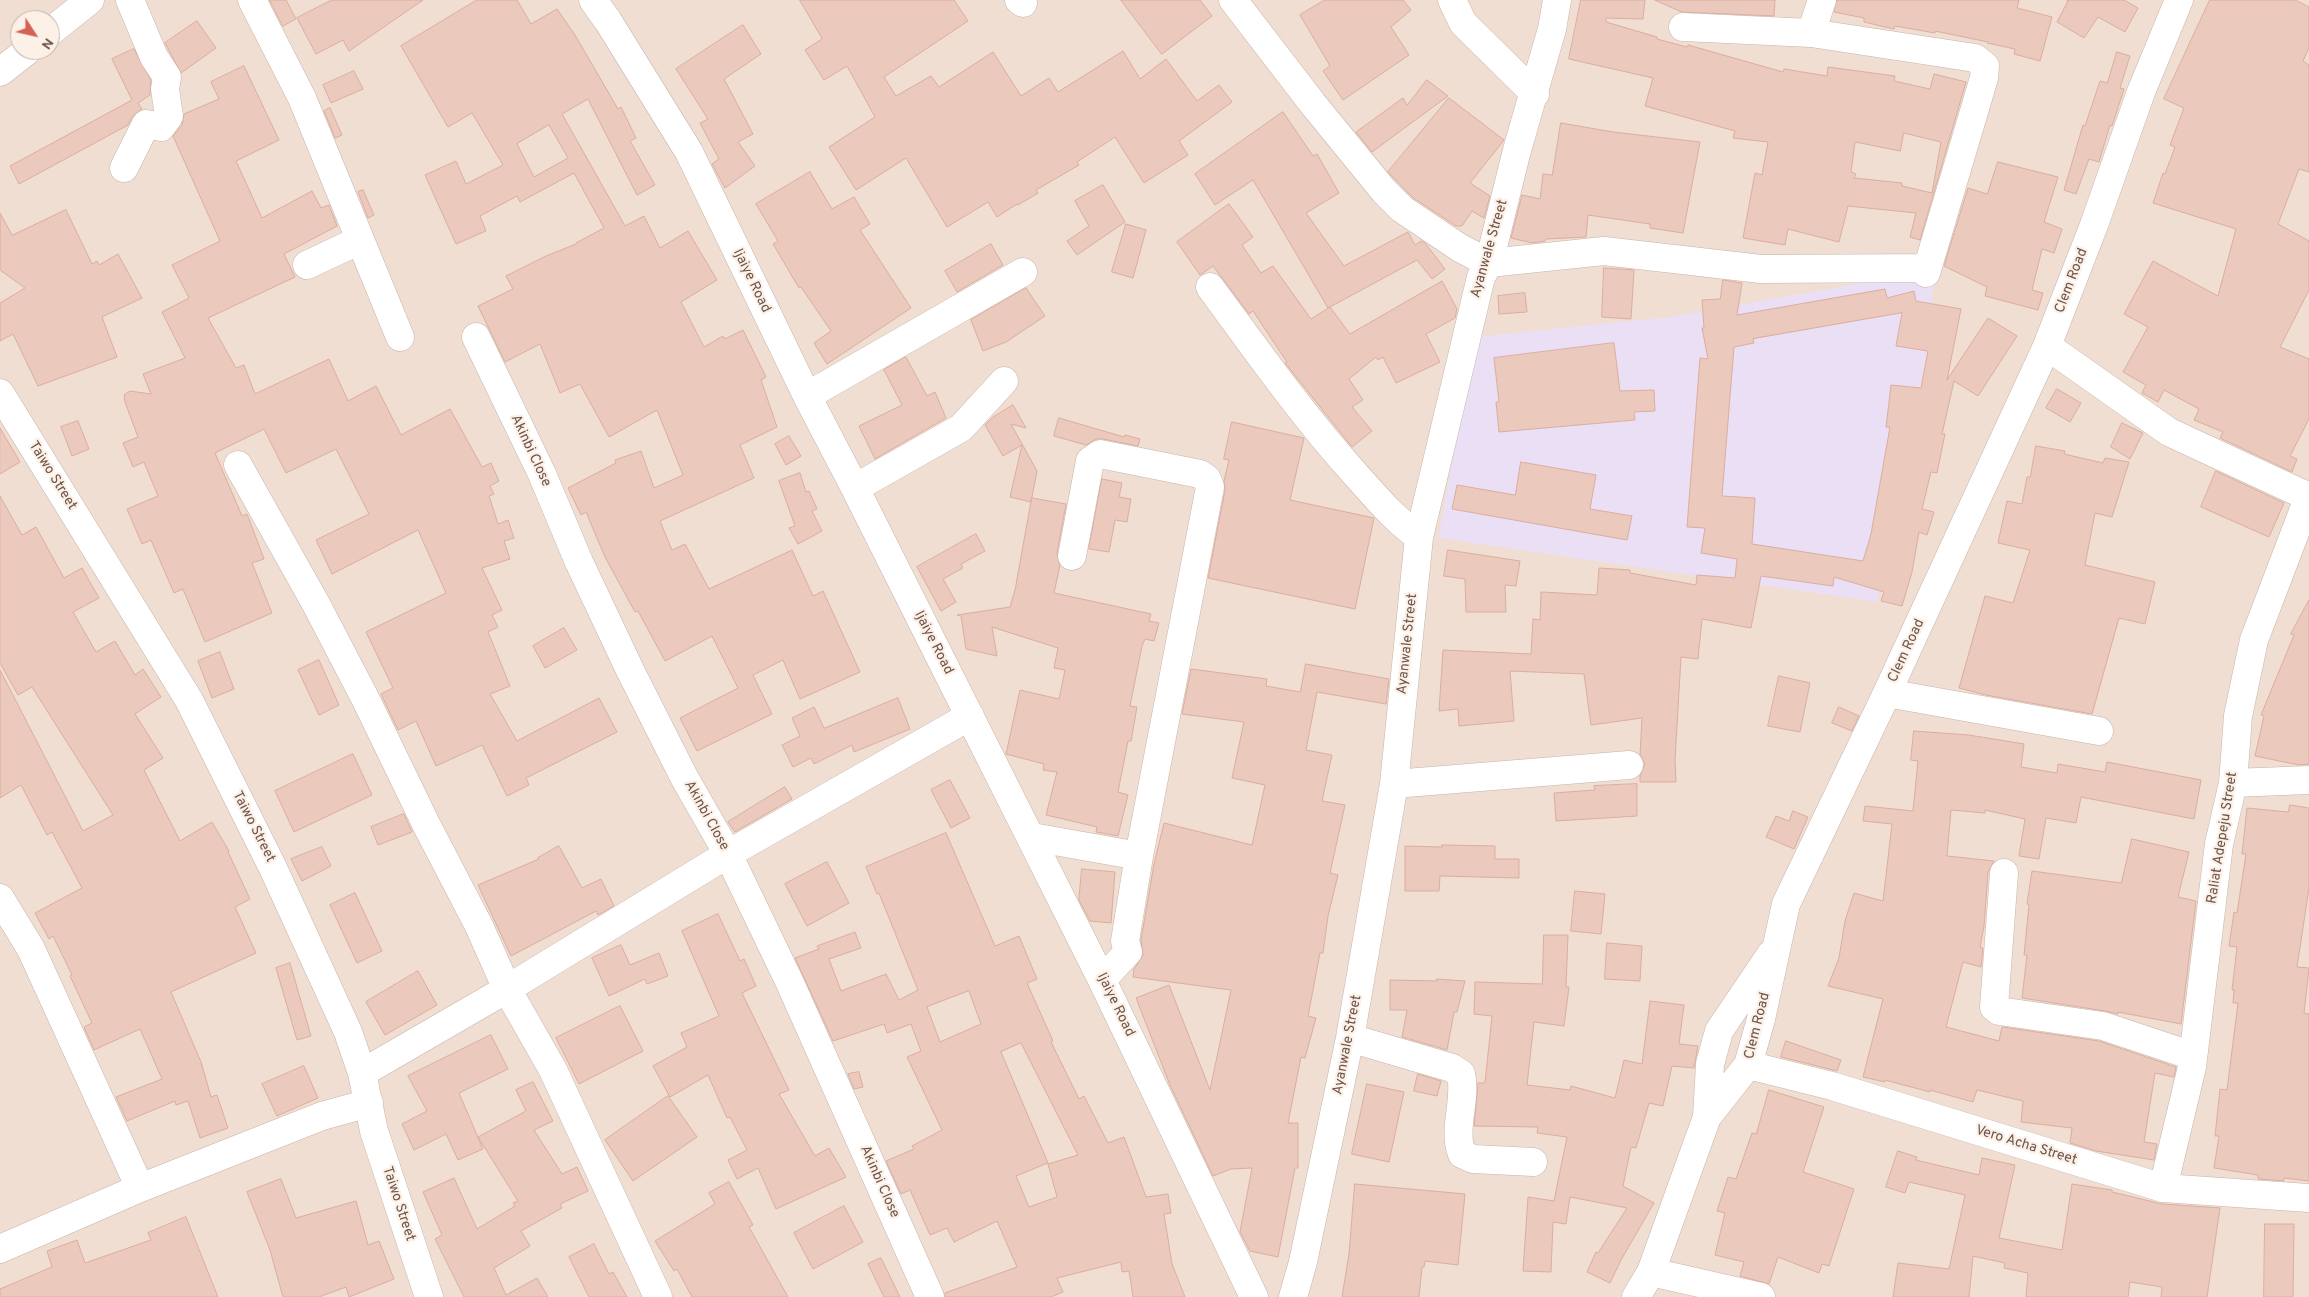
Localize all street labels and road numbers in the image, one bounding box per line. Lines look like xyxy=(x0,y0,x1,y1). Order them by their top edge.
street label: Ayanwale Street xyxy=(1468,198,1512,300)
street label: Ijaiye Road xyxy=(728,246,774,316)
street label: Clem Road xyxy=(2052,246,2092,316)
street label: Akinbi Close xyxy=(506,412,554,490)
street label: Taiwo Street xyxy=(24,439,80,513)
street label: Ayanwale Street xyxy=(1394,593,1422,695)
street label: Ijaiye Road xyxy=(910,608,956,678)
street label: Clem Road xyxy=(1885,617,1929,685)
street label: Raliat Adepeju Street xyxy=(2204,771,2242,905)
street label: Akinbi Close xyxy=(680,778,732,854)
street label: Taiwo Street xyxy=(228,789,278,865)
street label: Ijaiye Road xyxy=(1092,970,1138,1040)
street label: Clem Road xyxy=(1742,991,1774,1061)
street label: Ayanwale Street xyxy=(1330,994,1366,1096)
street label: Vero Acha Street xyxy=(1973,1123,2079,1169)
street label: Akinbi Close xyxy=(856,1143,902,1221)
street label: Taiwo Street xyxy=(378,1164,418,1244)

